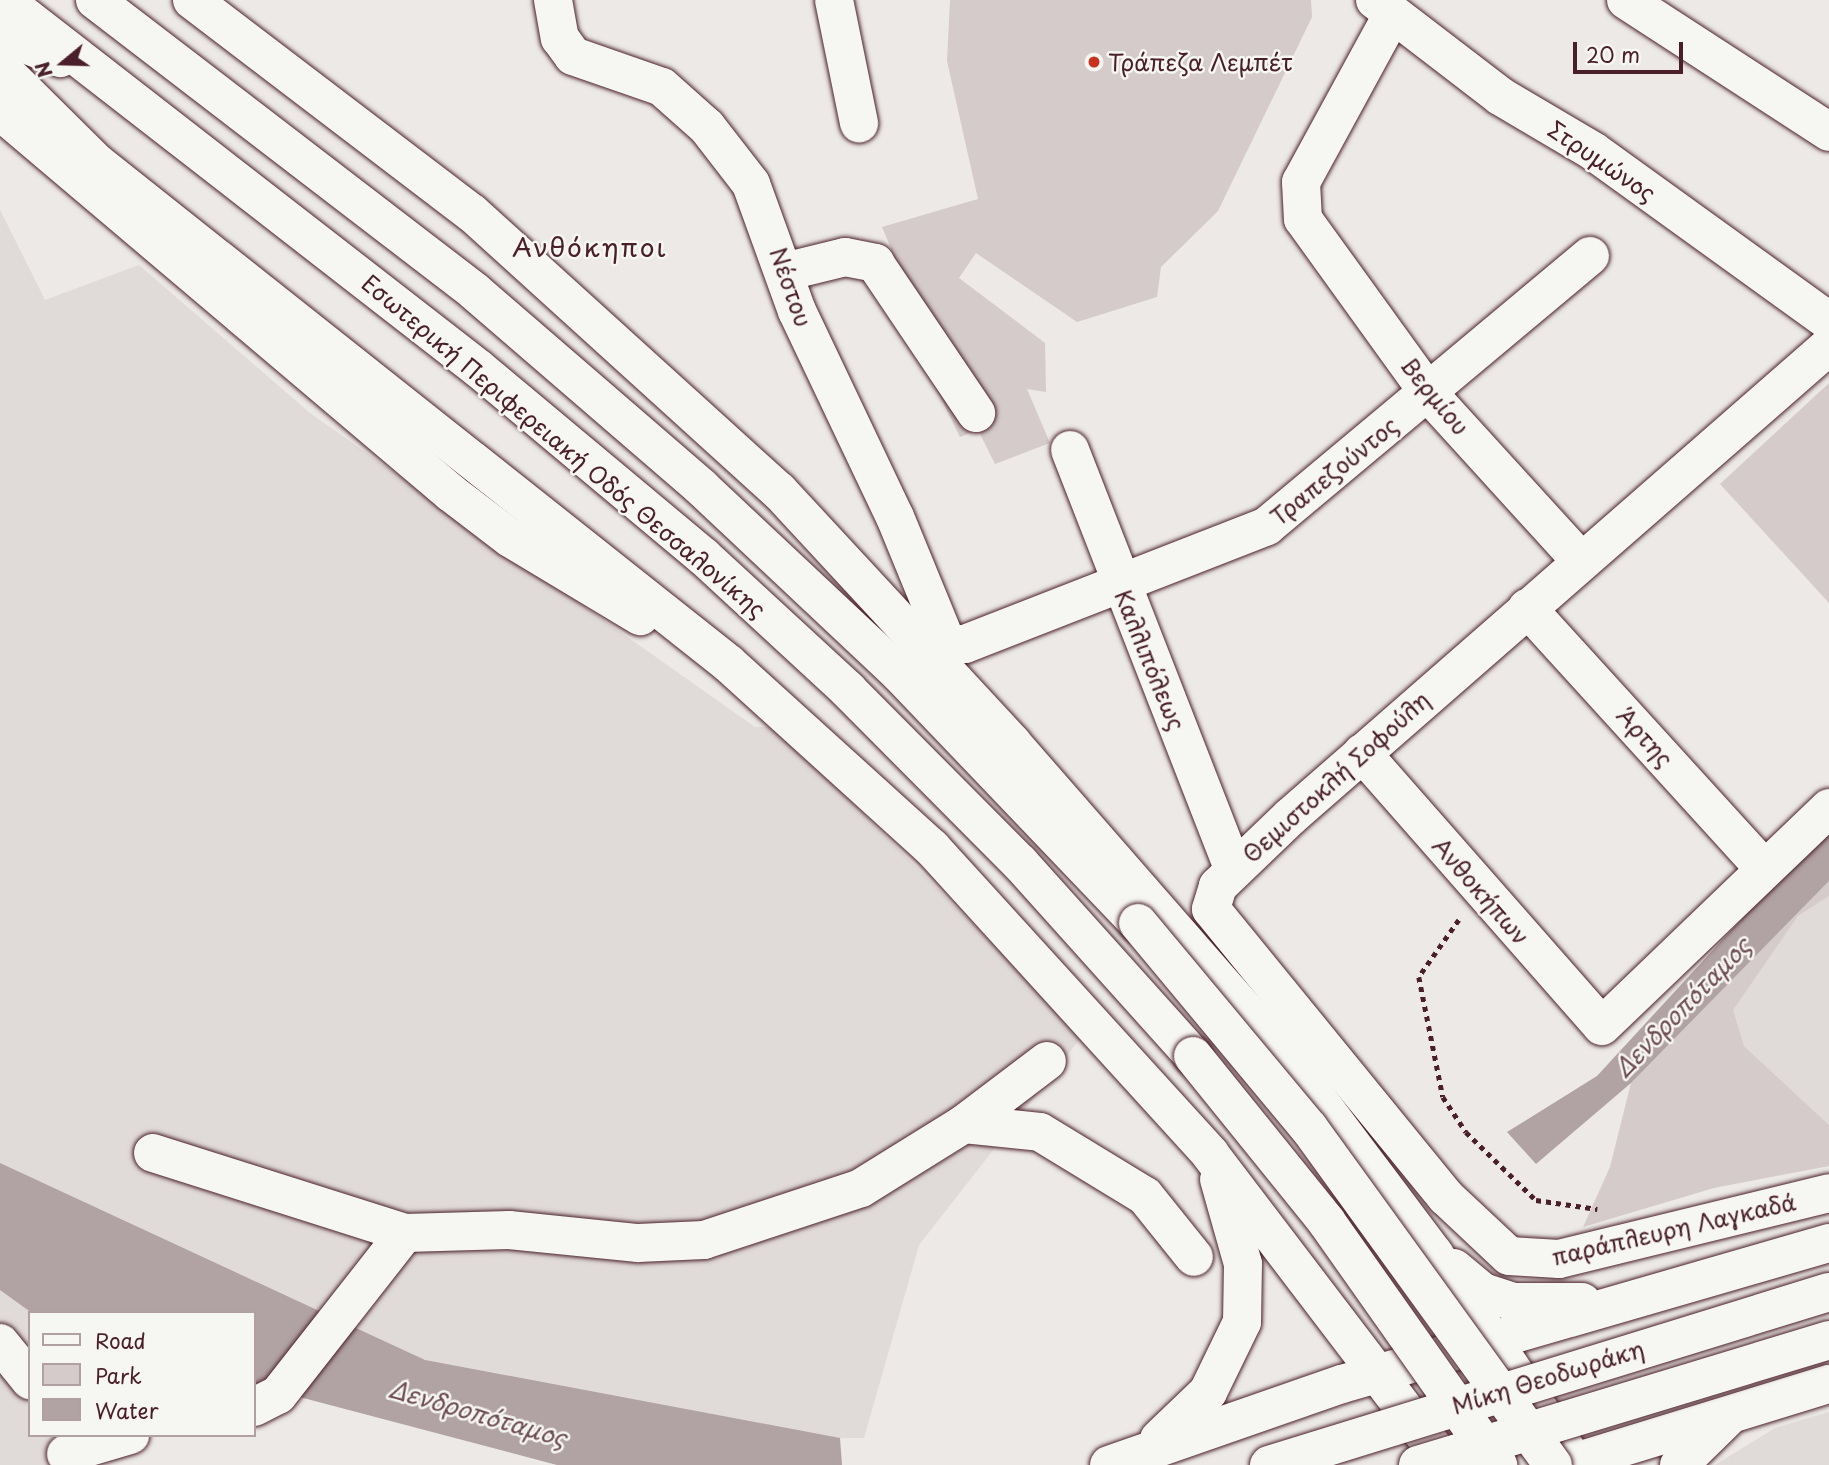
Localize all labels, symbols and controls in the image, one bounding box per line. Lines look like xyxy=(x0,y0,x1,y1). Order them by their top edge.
north arrow xyxy=(28,28,98,98)
scale bar xyxy=(1577,28,1687,72)
text: 20 m xyxy=(1586,38,1640,70)
place label: Τράπεζα Λεμπέτ xyxy=(1108,48,1294,76)
marker: Τράπεζα Λεμπέτ xyxy=(1086,54,1102,70)
text: N xyxy=(27,58,59,82)
street label: Στρυμώνος xyxy=(1543,115,1661,207)
district label: Ανθόκηποι xyxy=(513,231,667,263)
street label: Νέστου xyxy=(765,244,817,330)
street label: Εσωτερική Περιφερειακή Οδός Θεσσαλονίκης xyxy=(356,268,772,624)
street label: Βερμίου xyxy=(1395,352,1475,440)
street label: Τραπεζούντος xyxy=(1265,411,1403,531)
street label: Καλλιπόλεως xyxy=(1109,586,1191,734)
street label: Θεμιστοκλή Σοφούλη xyxy=(1237,686,1435,868)
street label: Άρτης xyxy=(1611,702,1679,772)
street label: Ανθοκήπων xyxy=(1427,832,1535,950)
water label: Δενδροπόταμος xyxy=(1608,931,1756,1083)
street label: παράπλευρη Λαγκαδά xyxy=(1549,1187,1799,1271)
legend xyxy=(28,1311,256,1437)
text: Road xyxy=(95,1324,146,1356)
street label: Μίκη Θεοδωράκη xyxy=(1448,1335,1648,1419)
text: Park xyxy=(95,1359,142,1391)
water label: Δενδροπόταμος xyxy=(386,1374,570,1452)
text: Water xyxy=(95,1394,158,1426)

